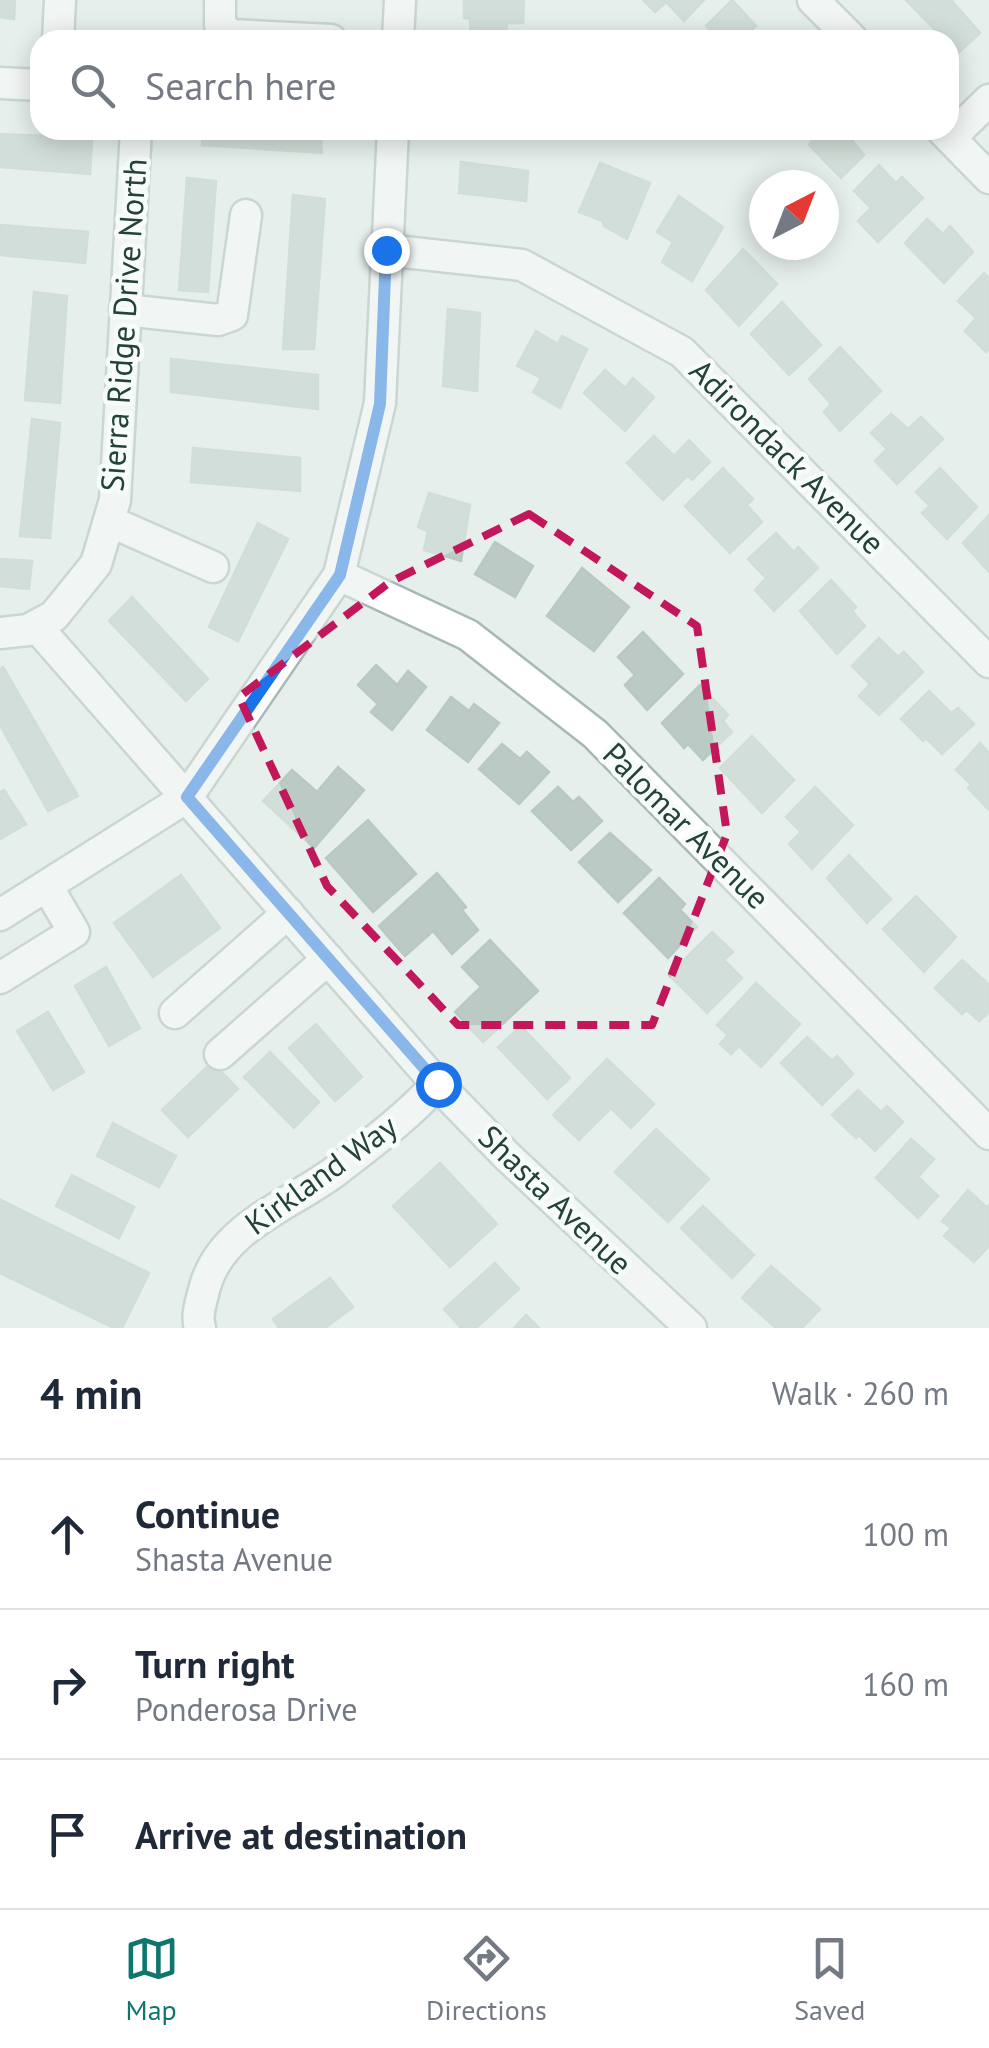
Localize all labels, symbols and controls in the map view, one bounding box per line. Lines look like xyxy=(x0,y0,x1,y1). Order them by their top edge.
search box xyxy=(30,30,959,140)
icon: search xyxy=(65,58,120,113)
text: Search here xyxy=(145,61,337,110)
street label: Sierra Ridge Drive North xyxy=(90,157,156,493)
north arrow xyxy=(749,170,839,260)
route end xyxy=(364,228,410,274)
street label: Adirondack Avenue xyxy=(681,350,894,563)
street label: Palomar Avenue xyxy=(594,733,779,918)
route start xyxy=(416,1062,462,1108)
street label: Kirkland Way xyxy=(236,1105,405,1244)
street label: Shasta Avenue xyxy=(470,1115,642,1283)
text: 4 min xyxy=(40,1366,142,1421)
text: Walk · 260 m xyxy=(772,1372,949,1414)
text: Continue xyxy=(135,1489,280,1538)
icon: ahead xyxy=(40,1507,95,1562)
text: 100 m xyxy=(862,1513,949,1555)
text: Shasta Avenue xyxy=(135,1538,333,1580)
text: Turn right xyxy=(135,1639,295,1688)
icon: right xyxy=(40,1657,95,1712)
text: 160 m xyxy=(862,1663,949,1705)
text: Ponderosa Drive xyxy=(135,1688,358,1730)
icon: arrive xyxy=(40,1807,95,1862)
text: Arrive at destination xyxy=(135,1810,467,1859)
tab: Map xyxy=(124,1931,179,2028)
tab: Directions xyxy=(426,1931,547,2028)
tab: Saved xyxy=(794,1931,865,2028)

